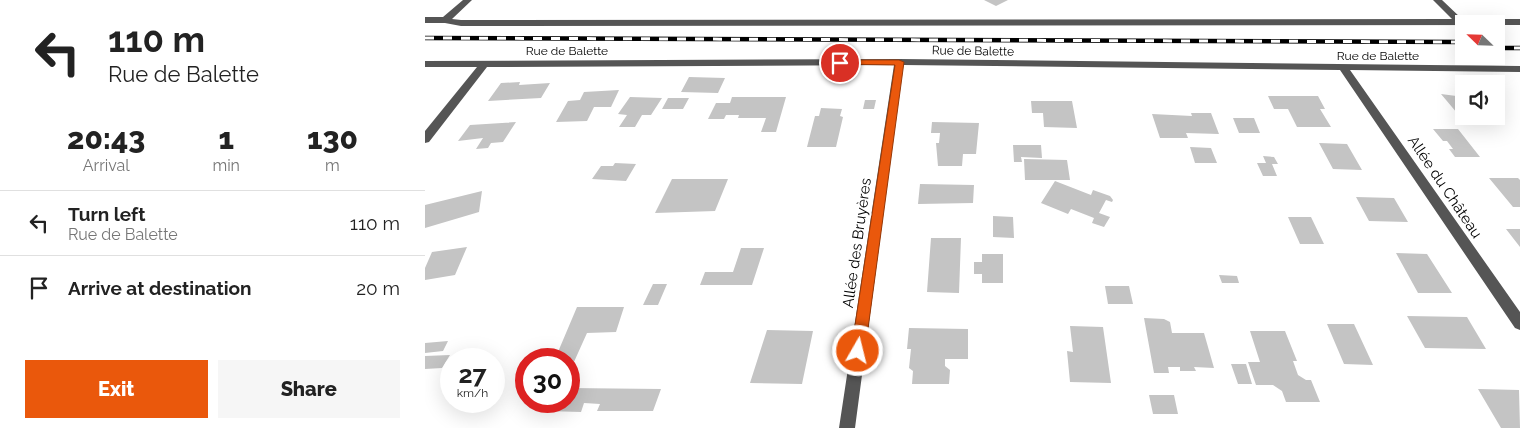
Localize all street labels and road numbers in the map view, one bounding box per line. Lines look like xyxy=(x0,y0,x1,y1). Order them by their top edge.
street label: Rue de Balette xyxy=(932,43,1014,59)
street label: Rue de Balette xyxy=(526,44,608,58)
street label: Rue de Balette xyxy=(1337,49,1419,63)
street label: Allée du Château xyxy=(1404,132,1486,242)
street label: Allée des Bruyères xyxy=(839,177,875,309)

